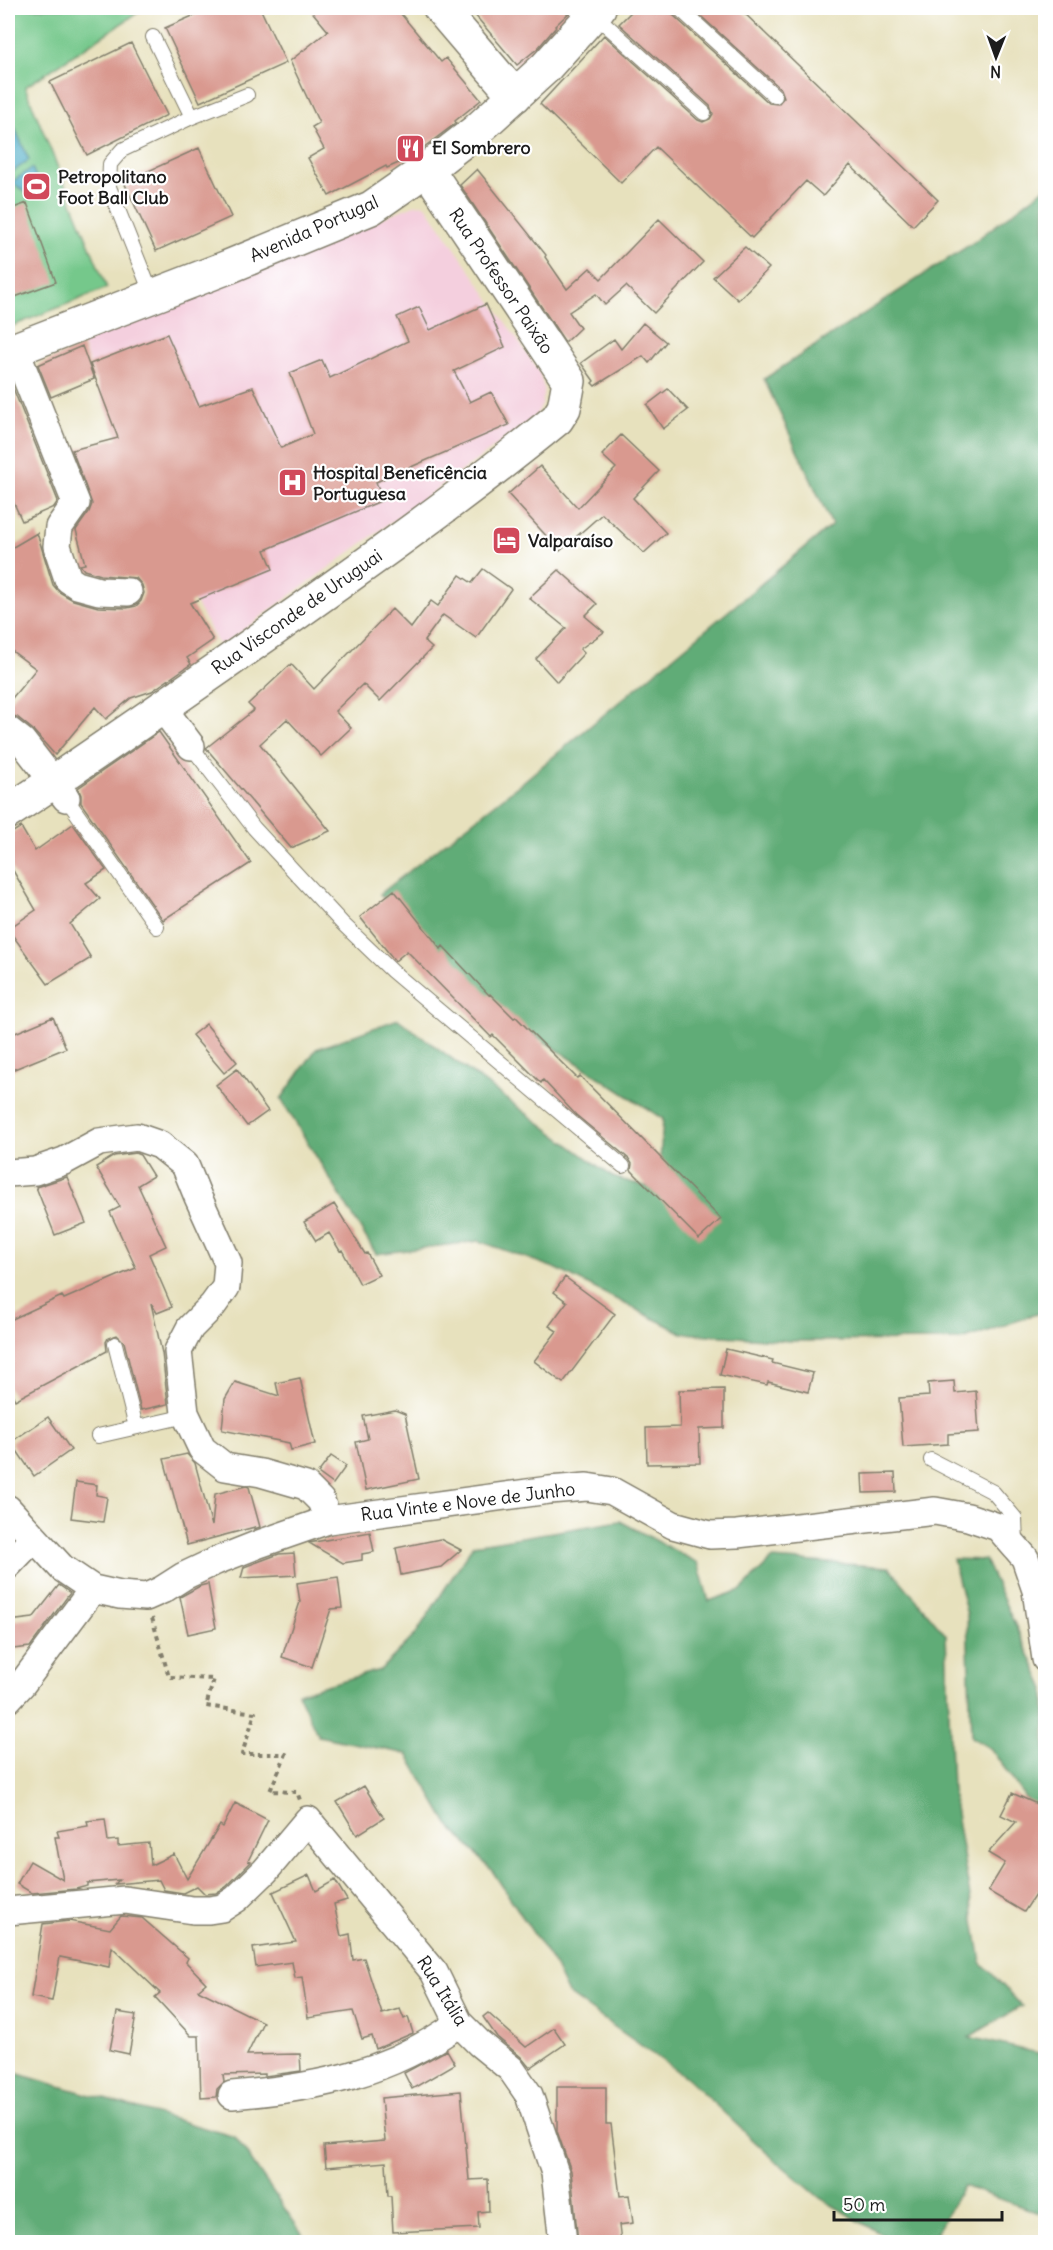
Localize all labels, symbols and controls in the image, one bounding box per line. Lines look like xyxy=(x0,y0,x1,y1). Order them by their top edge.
north arrow xyxy=(966,27,1026,87)
text: N xyxy=(990,62,1001,82)
restaurant icon: El Sombrero xyxy=(395,132,427,164)
place label: El Sombrero xyxy=(432,136,531,159)
place label: Petropolitano Foot Ball Club xyxy=(58,165,169,209)
sports icon: Petropolitano Foot Ball Club xyxy=(21,171,53,203)
street label: Avenida Portugal xyxy=(246,190,382,267)
street label: Rua Professor Paixão xyxy=(444,203,559,358)
place label: Hospital Beneficência Portuguesa xyxy=(313,461,487,505)
hospital icon: Hospital Beneficência Portuguesa xyxy=(276,467,308,499)
hotel icon: Valparaíso xyxy=(491,525,523,557)
place label: Valparaíso xyxy=(528,529,613,552)
street label: Rua Visconde de Uruguai xyxy=(207,544,386,679)
street label: Rua Vinte e Nove de Junho xyxy=(359,1477,576,1526)
street label: Rua Itália xyxy=(412,1951,473,2030)
scale bar xyxy=(834,2184,1002,2222)
text: 50 m xyxy=(843,2193,885,2216)

